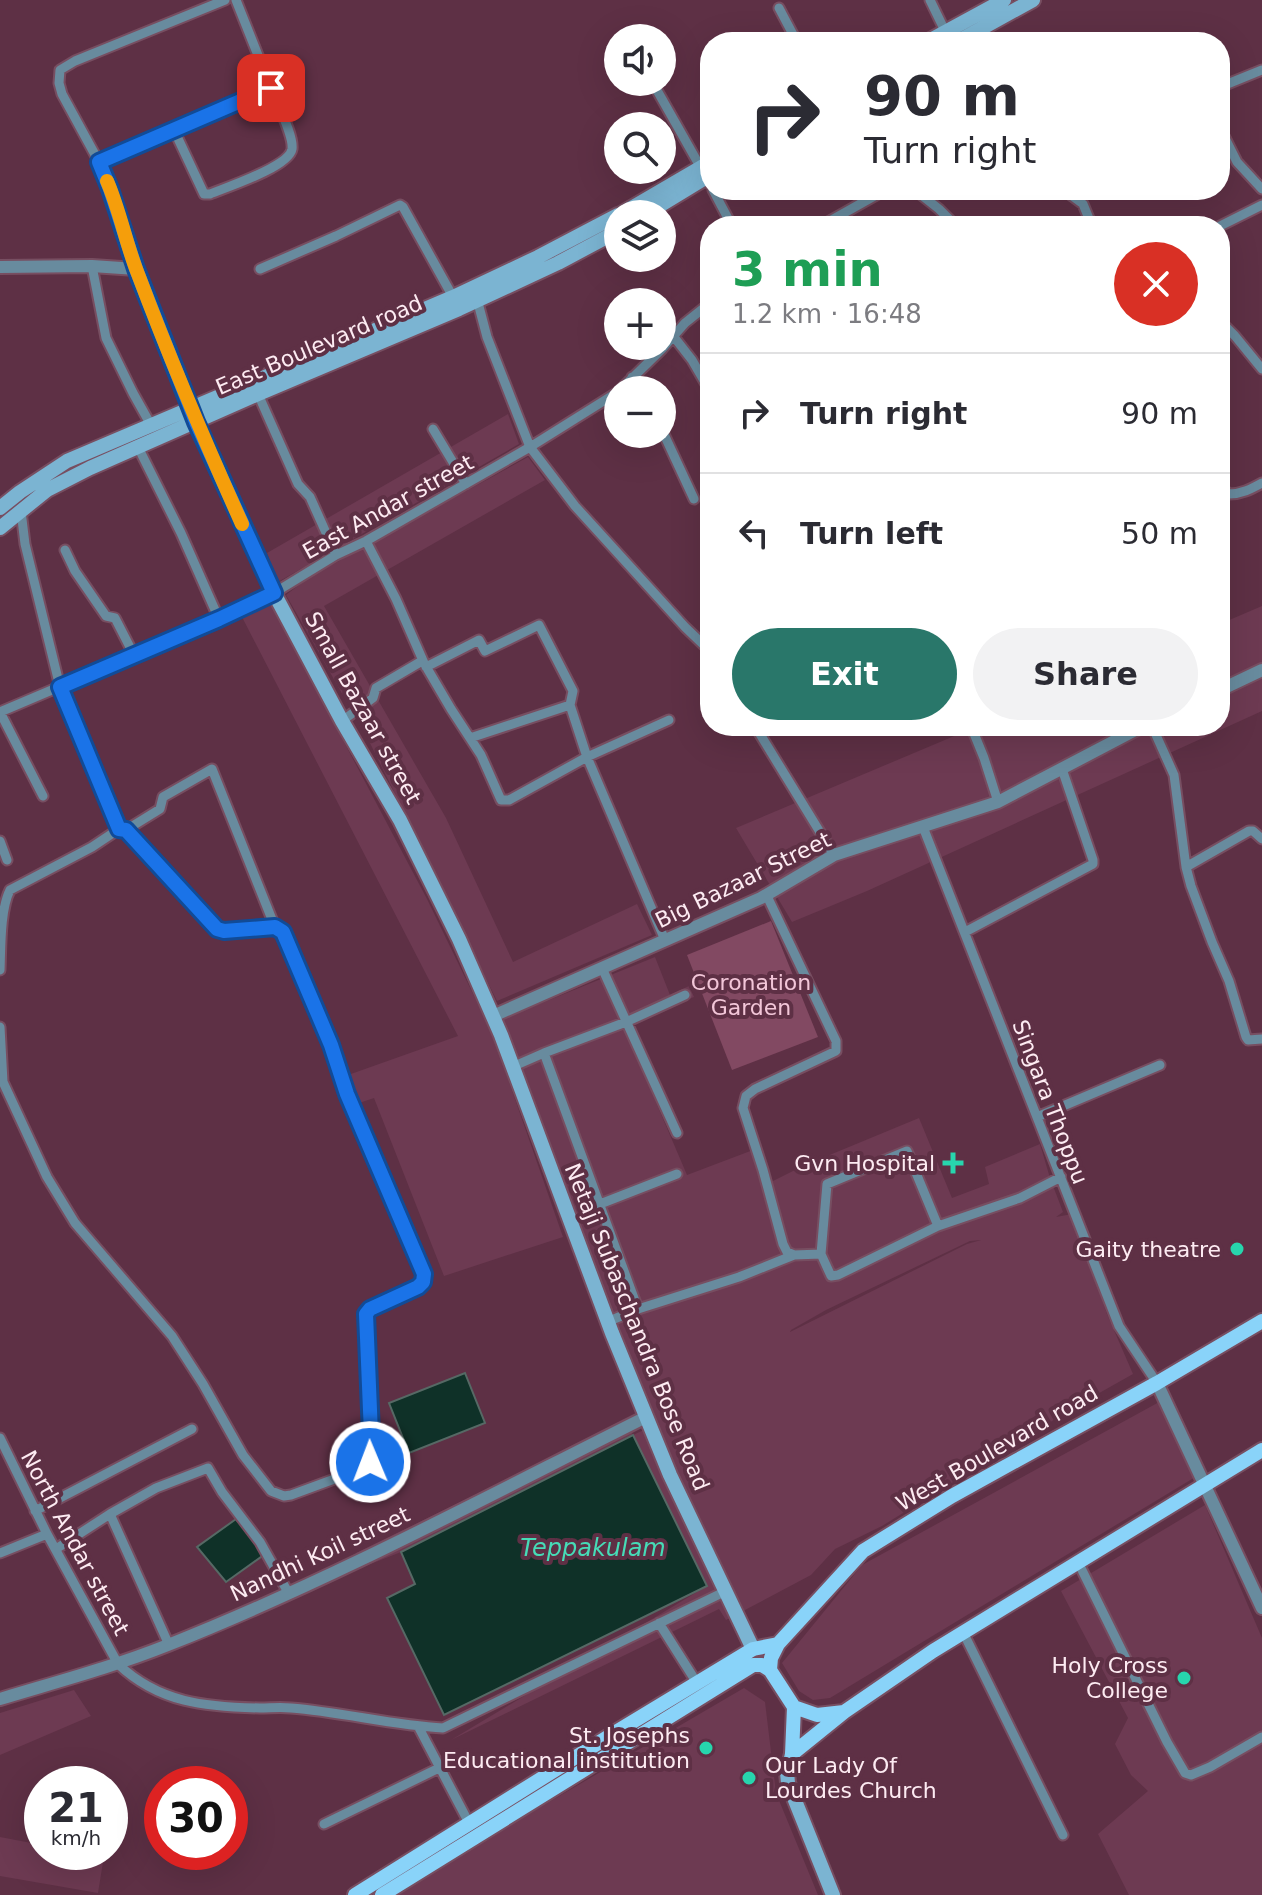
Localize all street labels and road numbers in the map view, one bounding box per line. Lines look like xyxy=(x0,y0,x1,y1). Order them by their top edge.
street label: East Boulevard road xyxy=(212,290,426,400)
street label: East Andar street xyxy=(298,450,478,564)
street label: Small Bazaar street xyxy=(300,608,426,809)
street label: Big Bazaar Street xyxy=(651,826,835,933)
street label: Singara Thoppu xyxy=(1007,1016,1093,1188)
street label: Netaji Subaschandra Bose Road xyxy=(560,1160,714,1494)
street label: West Boulevard road xyxy=(892,1380,1102,1516)
street label: North Andar street xyxy=(16,1446,134,1640)
street label: Nandhi Koil street xyxy=(226,1501,414,1607)

